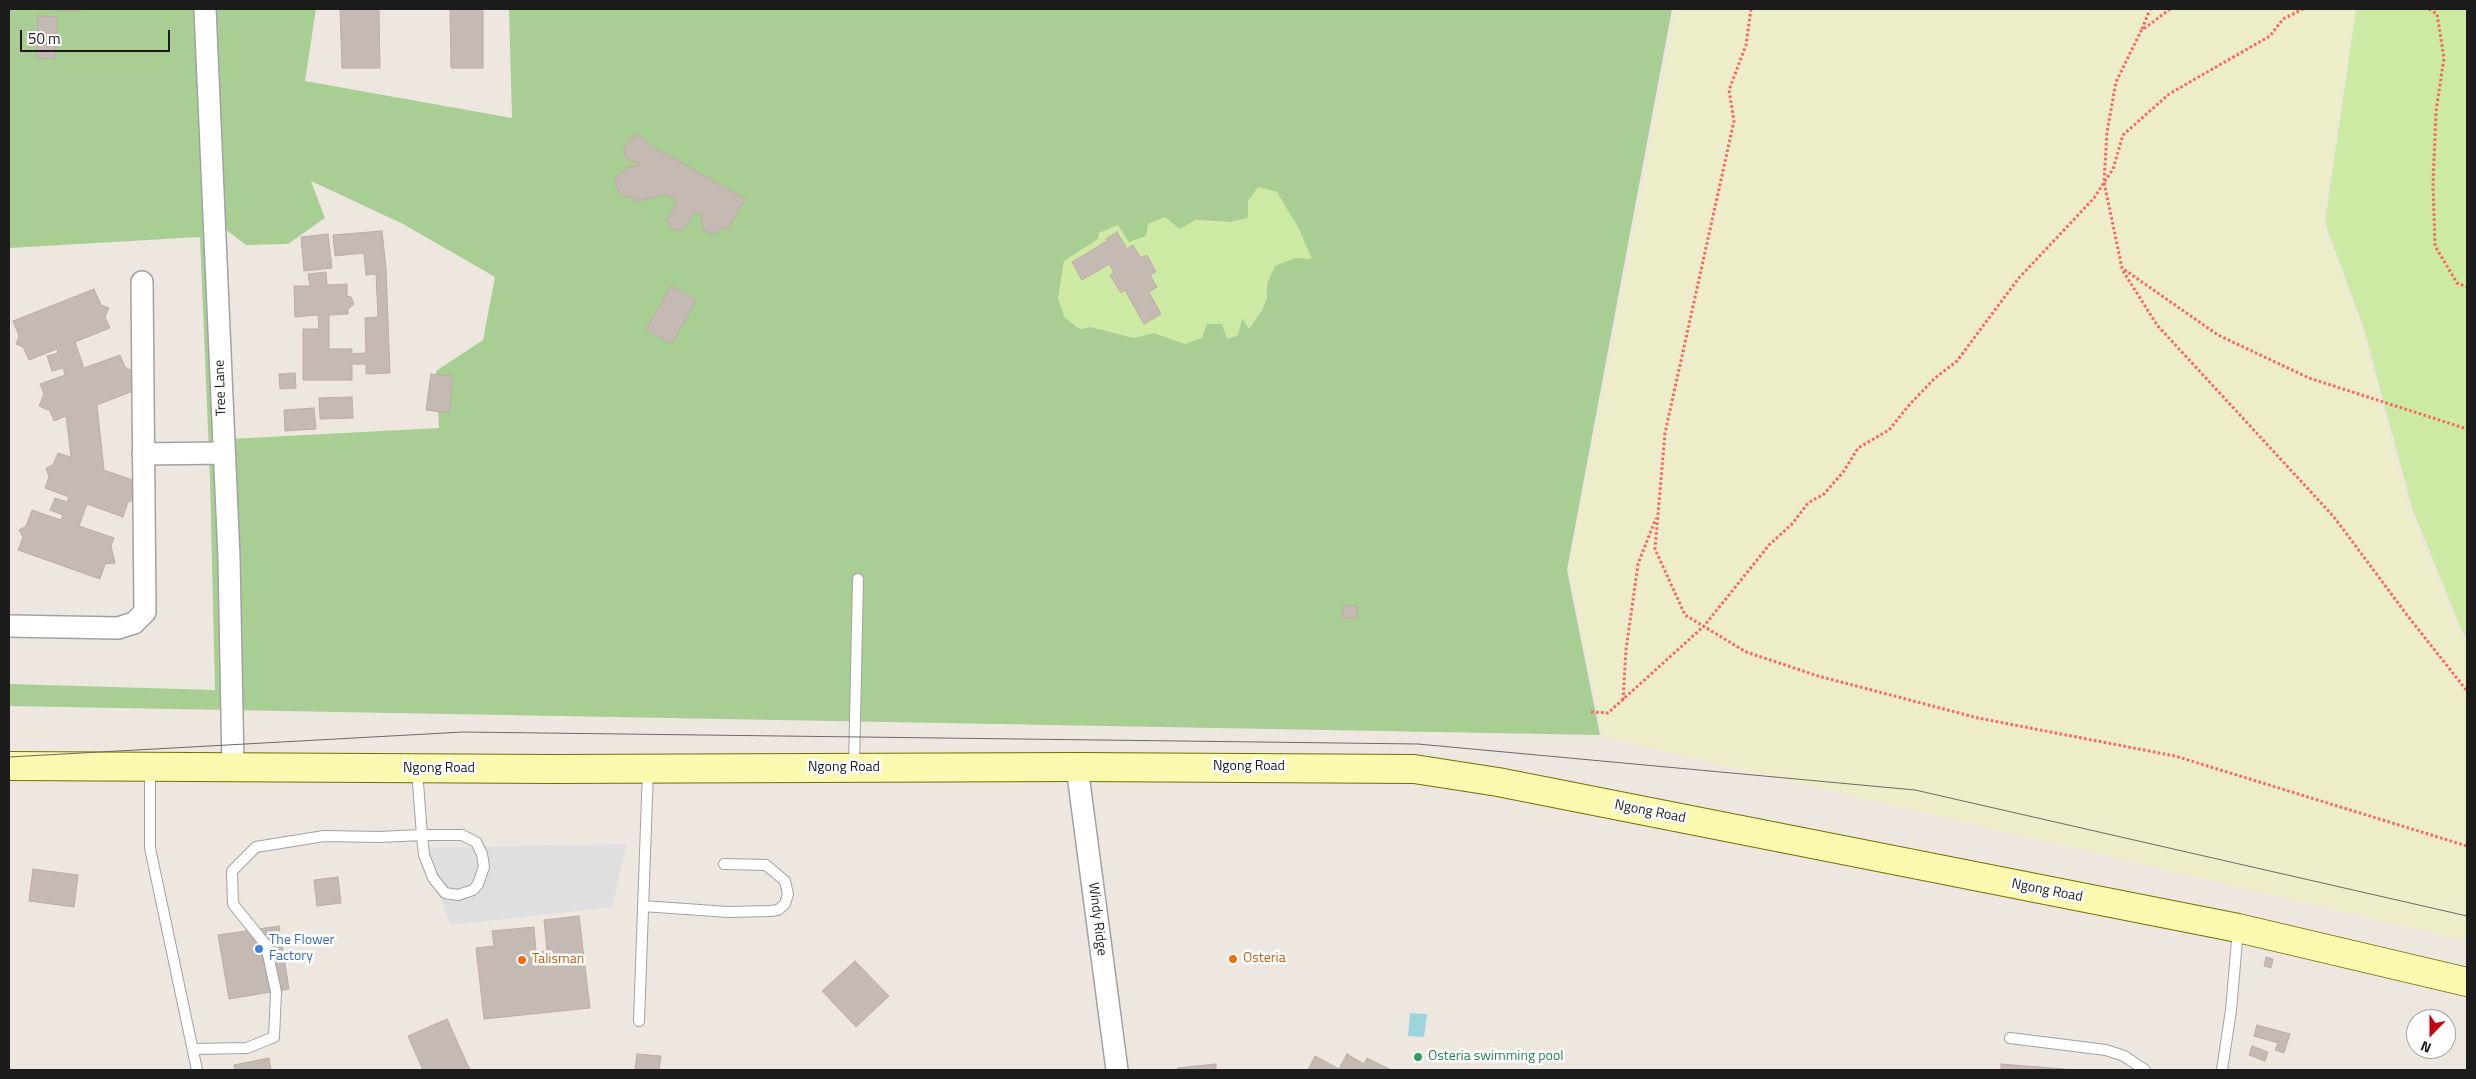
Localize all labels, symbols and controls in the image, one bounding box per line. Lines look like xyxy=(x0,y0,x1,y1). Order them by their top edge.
scale bar xyxy=(22,20,172,52)
text: 50 m xyxy=(28,27,61,50)
street label: Tree Lane xyxy=(212,360,230,416)
street label: Ngong Road xyxy=(1213,759,1285,775)
street label: Ngong Road xyxy=(808,760,880,776)
street label: Ngong Road xyxy=(403,761,475,777)
street label: Ngong Road xyxy=(1613,797,1687,827)
street label: Ngong Road xyxy=(2010,876,2084,906)
street label: Windy Ridge xyxy=(1084,881,1110,957)
place label: The Flower Factory xyxy=(269,933,334,966)
marker: The Flower Factory xyxy=(253,943,265,955)
place label: Osteria xyxy=(1243,951,1286,967)
place label: Talisman xyxy=(532,952,584,968)
marker: Osteria xyxy=(1227,953,1239,965)
marker: Talisman xyxy=(516,954,528,966)
north arrow xyxy=(2406,1009,2456,1059)
text: N xyxy=(2417,1036,2434,1059)
place label: Osteria swimming pool xyxy=(1428,1049,1564,1065)
marker: Osteria swimming pool xyxy=(1412,1051,1424,1063)

